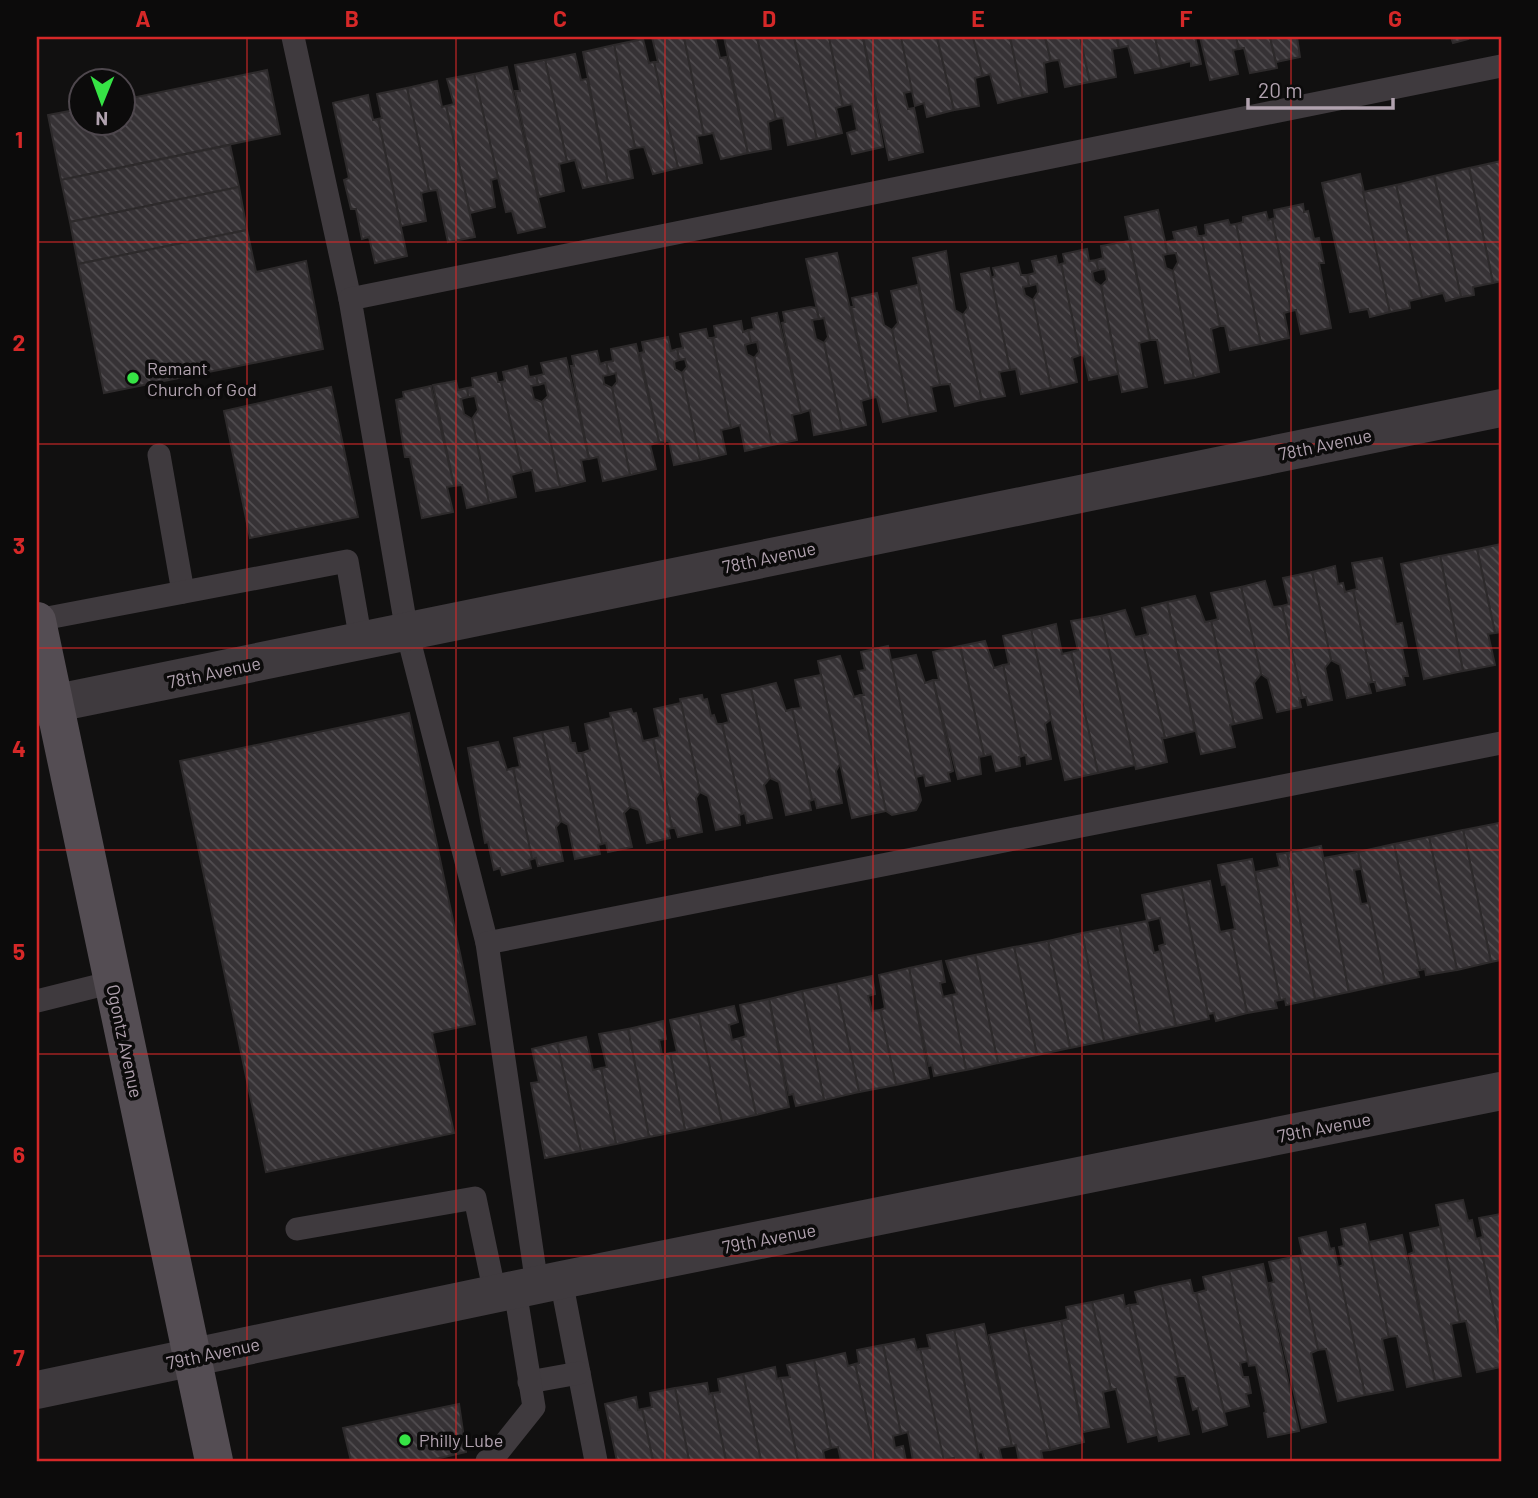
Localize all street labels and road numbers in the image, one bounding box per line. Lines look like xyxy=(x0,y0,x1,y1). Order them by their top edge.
street label: 78th Avenue xyxy=(1276,423,1374,465)
street label: 78th Avenue xyxy=(720,536,818,578)
street label: 78th Avenue xyxy=(165,651,263,693)
street label: Ogontz Avenue xyxy=(102,982,148,1100)
street label: 79th Avenue xyxy=(1275,1107,1373,1147)
street label: 79th Avenue xyxy=(720,1218,818,1258)
street label: 79th Avenue xyxy=(164,1332,262,1374)

